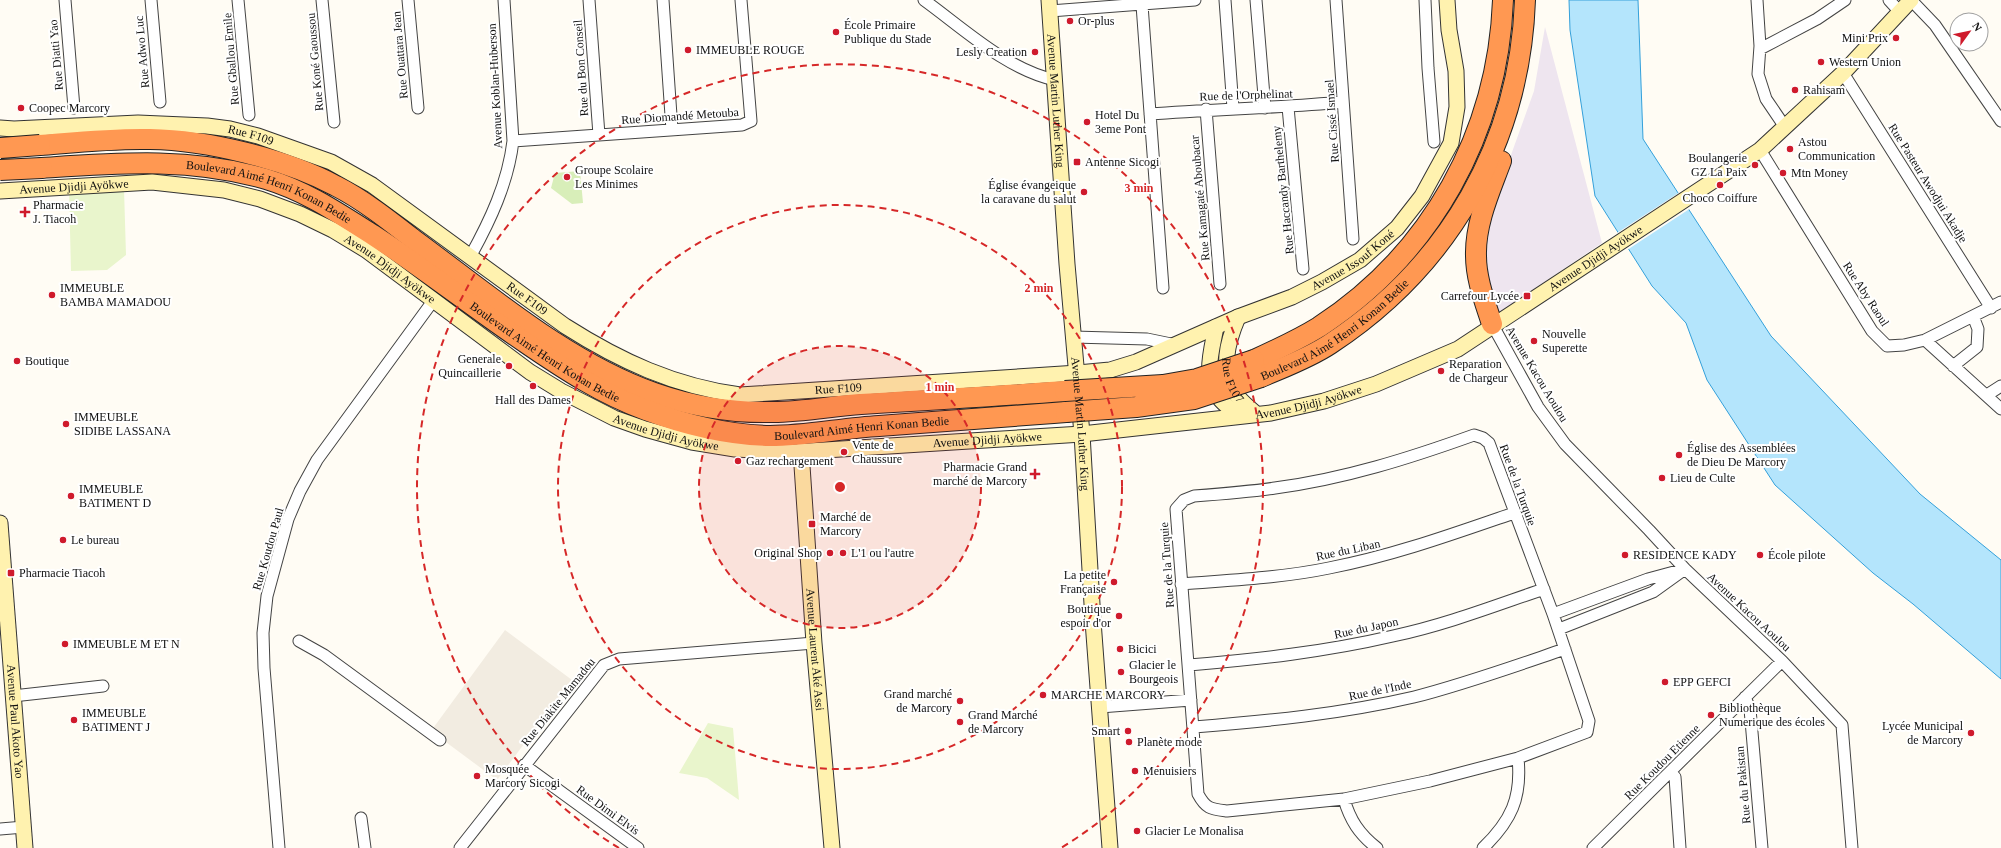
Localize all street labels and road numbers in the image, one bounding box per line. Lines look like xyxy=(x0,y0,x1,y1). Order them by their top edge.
street label: Rue Ouattara Jean xyxy=(389,11,411,99)
street label: Rue Gballou Emile xyxy=(220,12,242,106)
street label: Rue Koné Gaoussou xyxy=(304,12,326,112)
street label: Rue Adwo Luc xyxy=(132,15,152,89)
street label: Rue du Bon Conseil xyxy=(571,18,591,117)
street label: Rue Diatti Yao xyxy=(46,19,66,91)
street label: Avenue Koblan-Huberson xyxy=(485,23,505,149)
street label: Avenue Martin Luther King xyxy=(1044,33,1067,168)
street label: Rue Cissé Ismael xyxy=(1322,78,1342,163)
street label: Rue de l'Orphelinat xyxy=(1199,86,1294,104)
street label: Rue Diomandé Metouba xyxy=(621,105,740,127)
street label: Rue Pasteur Awodjui Akadje xyxy=(1886,121,1970,245)
street label: Rue F109 xyxy=(226,122,276,148)
street label: Rue Haccandy Barthelemy xyxy=(1269,125,1297,255)
street label: Rue Kamagaté Aboubacar xyxy=(1188,135,1212,261)
street label: Boulevard Aimé Henri Konan Bedie xyxy=(186,158,354,226)
street label: Avenue Djidji Ayökwe xyxy=(19,176,129,197)
street label: Avenue Djidji Ayökwe xyxy=(1546,222,1645,294)
street label: Avenue Issouf Koné xyxy=(1309,227,1397,293)
street label: Avenue Djidji Ayökwe xyxy=(341,231,438,306)
street label: Rue Aby Raoul xyxy=(1840,259,1892,329)
street label: Boulevard Aimé Henri Konan Bedie xyxy=(1258,276,1411,383)
street label: Rue F109 xyxy=(504,279,550,318)
street label: Boulevard Aimé Henri Konan Bedie xyxy=(467,299,622,405)
street label: Avenue Kacou Aoulou xyxy=(1503,324,1571,424)
street label: Avenue Martin Luther King xyxy=(1068,356,1092,491)
street label: Rue F107 xyxy=(1220,358,1247,406)
street label: Rue F109 xyxy=(814,380,862,397)
street label: Avenue Djidji Ayökwe xyxy=(1255,382,1364,422)
street label: Avenue Djidji Ayökwe xyxy=(611,411,720,453)
street label: Boulevard Aimé Henri Konan Bedie xyxy=(774,414,950,443)
street label: Avenue Djidji Ayökwe xyxy=(932,430,1042,450)
street label: Rue de la Turquie xyxy=(1497,442,1539,528)
street label: Rue Koudou Paul xyxy=(250,505,287,592)
street label: Rue de la Turquie xyxy=(1157,522,1177,608)
street label: Rue du Liban xyxy=(1315,536,1381,564)
street label: Avenue Kacou Aoulou xyxy=(1704,570,1794,654)
street label: Avenue Laurent Aké Assi xyxy=(803,588,827,712)
street label: Rue du Japon xyxy=(1333,614,1399,642)
street label: Rue Diakite Mamadou xyxy=(518,655,598,749)
street label: Avenue Paul Akoto Yao xyxy=(4,664,27,779)
street label: Rue de l'Inde xyxy=(1347,677,1413,703)
street label: Rue Koudou Etienne xyxy=(1621,721,1703,803)
street label: Rue du Pakistan xyxy=(1733,746,1753,824)
street label: Rue Dimi Elvis xyxy=(574,782,643,838)

